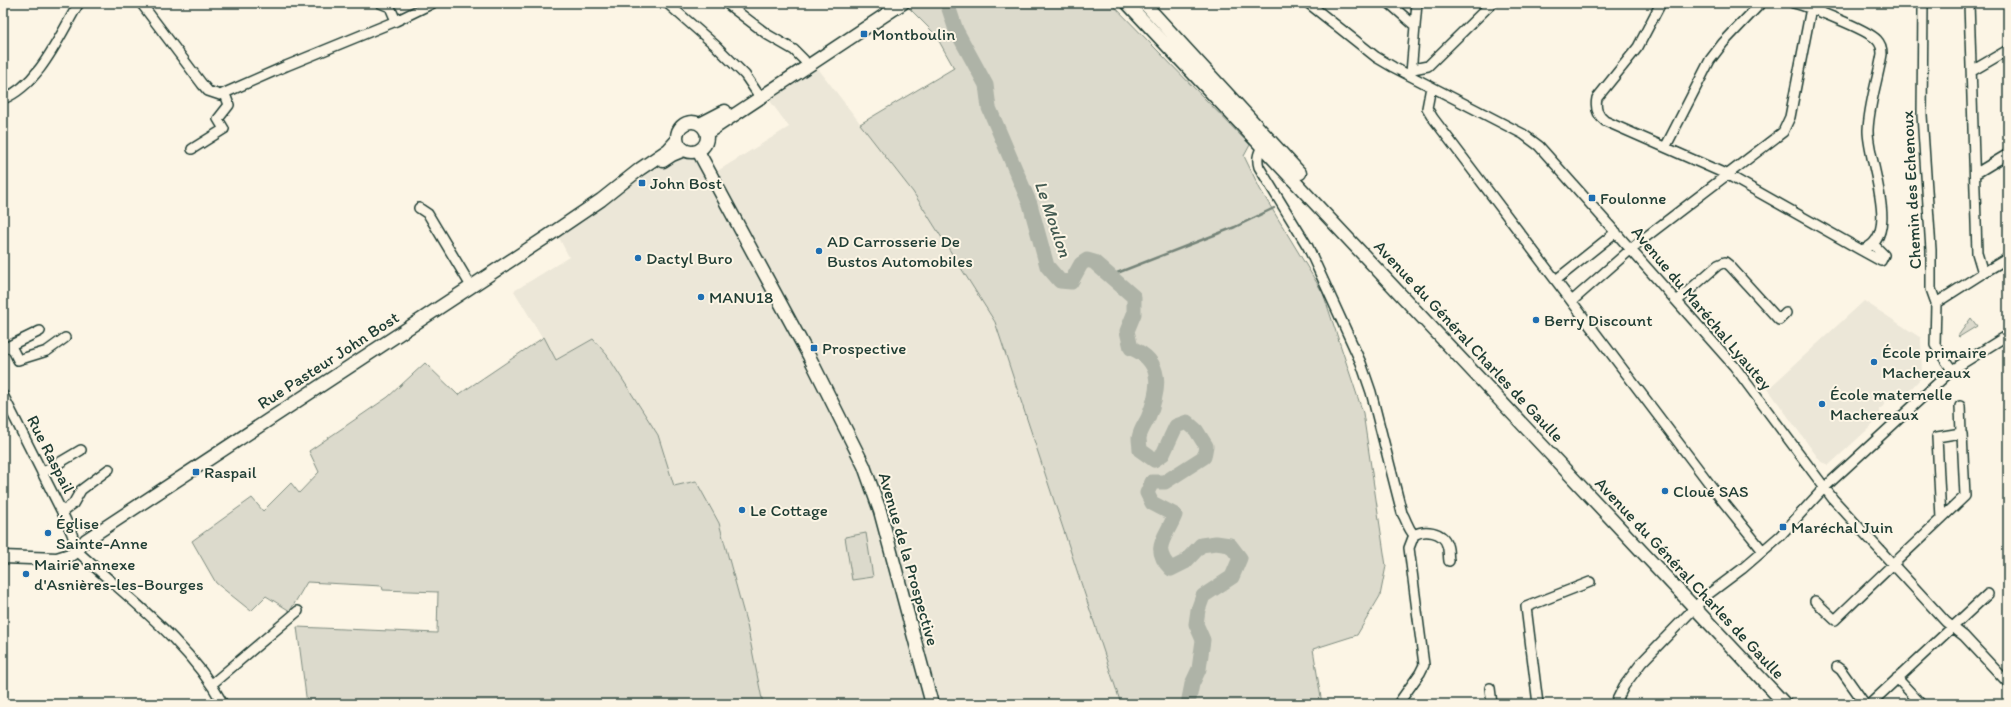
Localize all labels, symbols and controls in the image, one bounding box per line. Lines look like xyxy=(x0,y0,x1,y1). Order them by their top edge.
place label: Montboulin xyxy=(872,24,955,44)
marker: Montboulin xyxy=(859,29,869,39)
street label: Chemin des Echenoux xyxy=(1897,110,1925,270)
place label: John Bost xyxy=(650,173,722,193)
marker: John Bost xyxy=(637,178,647,188)
water label: Le Moulon xyxy=(1030,178,1076,260)
place label: Foulonne xyxy=(1600,188,1666,208)
marker: Foulonne xyxy=(1587,193,1597,203)
street label: Avenue du Maréchal Lyautey xyxy=(1628,222,1776,394)
place label: AD Carrosserie De Bustos Automobiles xyxy=(827,231,973,271)
street label: Avenue du Général Charles de Gaulle xyxy=(1370,236,1568,446)
marker: AD Carrosserie De Bustos Automobiles xyxy=(814,246,824,256)
place label: Dactyl Buro xyxy=(646,248,733,268)
marker: Dactyl Buro xyxy=(633,253,643,263)
place label: MANU18 xyxy=(709,287,773,307)
marker: MANU18 xyxy=(696,292,706,302)
street label: Rue Pasteur John Bost xyxy=(254,307,402,413)
place label: Berry Discount xyxy=(1544,310,1653,330)
marker: Berry Discount xyxy=(1531,315,1541,325)
place label: Prospective xyxy=(822,338,906,358)
place label: École primaire Machereaux xyxy=(1882,342,1987,382)
marker: Prospective xyxy=(809,343,819,353)
marker: École primaire Machereaux xyxy=(1869,357,1879,367)
place label: École maternelle Machereaux xyxy=(1830,384,1952,424)
marker: École maternelle Machereaux xyxy=(1817,399,1827,409)
street label: Rue Raspail xyxy=(23,412,79,497)
place label: Raspail xyxy=(204,462,257,482)
marker: Raspail xyxy=(191,467,201,477)
street label: Avenue de la Prospective xyxy=(875,470,943,648)
street label: Avenue du Général Charles de Gaulle xyxy=(1591,473,1789,683)
place label: Cloué SAS xyxy=(1673,481,1749,501)
marker: Cloué SAS xyxy=(1660,486,1670,496)
place label: Le Cottage xyxy=(750,500,828,520)
marker: Le Cottage xyxy=(737,505,747,515)
place label: Église Sainte-Anne xyxy=(56,513,148,553)
place label: Maréchal Juin xyxy=(1791,517,1893,537)
marker: Maréchal Juin xyxy=(1778,522,1788,532)
marker: Église Sainte-Anne xyxy=(43,528,53,538)
place label: Mairie annexe d'Asnières-les-Bourges xyxy=(34,554,204,594)
marker: Mairie annexe d'Asnières-les-Bourges xyxy=(21,569,31,579)

